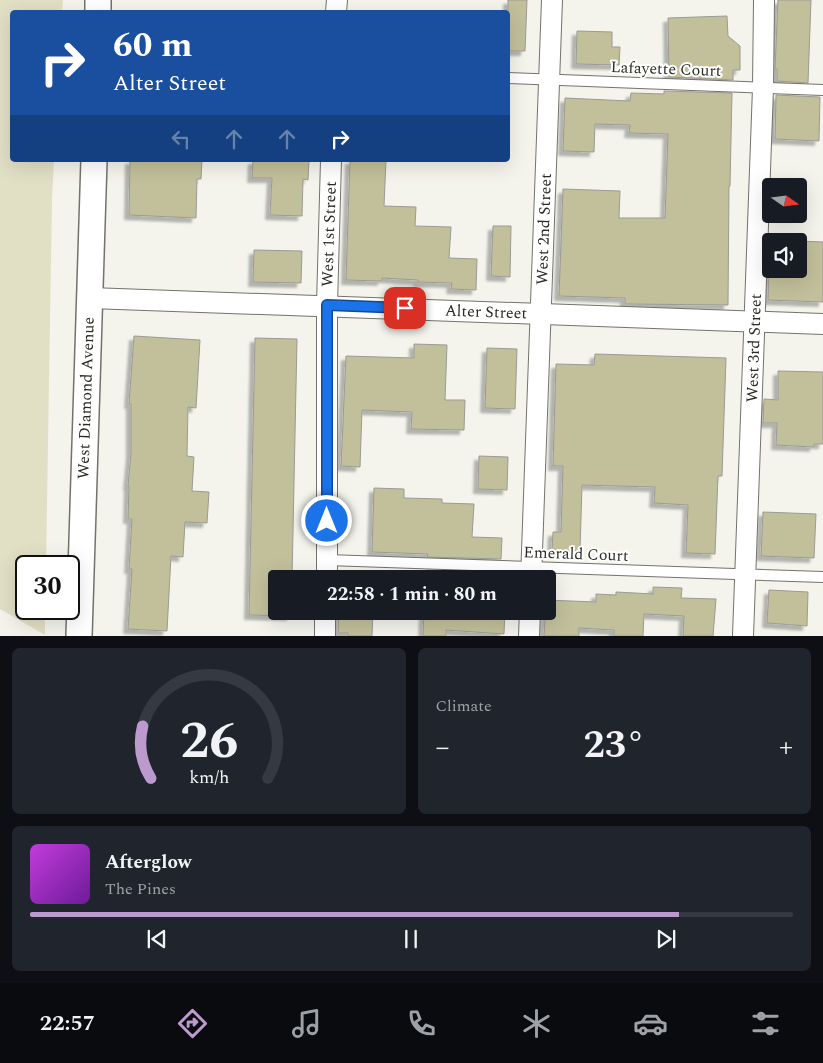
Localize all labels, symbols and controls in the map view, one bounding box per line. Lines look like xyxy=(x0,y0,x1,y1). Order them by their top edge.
text: 60 m xyxy=(113,19,193,72)
icon: right xyxy=(30,30,95,95)
street label: Lafayette Court xyxy=(610,55,722,83)
text: Alter Street xyxy=(113,67,226,100)
icon: left xyxy=(167,125,195,153)
icon: ahead xyxy=(220,125,248,153)
icon: ahead xyxy=(273,125,301,153)
icon: right xyxy=(326,125,354,153)
street label: West 2nd Street xyxy=(530,172,558,285)
north arrow xyxy=(762,178,808,222)
map controls xyxy=(762,178,807,278)
street label: West 1st Street xyxy=(315,180,343,287)
button: sound xyxy=(762,233,807,278)
pin xyxy=(384,287,426,329)
street label: West 3rd Street xyxy=(740,293,768,403)
icon: arrive xyxy=(391,294,419,322)
street label: Alter Street xyxy=(444,299,528,325)
street label: West Diamond Avenue xyxy=(71,317,101,479)
position arrow xyxy=(300,494,352,546)
street label: Emerald Court xyxy=(523,540,629,568)
speed limit sign: 30 xyxy=(15,555,80,620)
text: 22:58 · 1 min · 80 m xyxy=(327,580,497,609)
text: Climate xyxy=(436,694,492,718)
text: 26 xyxy=(180,702,238,781)
text: 23° xyxy=(583,717,645,775)
text: − xyxy=(436,726,450,769)
text: + xyxy=(779,726,793,769)
text: km/h xyxy=(189,764,229,791)
text: Afterglow xyxy=(105,848,192,877)
text: The Pines xyxy=(105,877,176,901)
icon: previous xyxy=(143,925,171,953)
icon: pause xyxy=(397,925,425,953)
icon: next xyxy=(652,925,680,953)
icon: directions xyxy=(175,1006,210,1041)
icon: music xyxy=(289,1006,324,1041)
icon: phone xyxy=(404,1006,439,1041)
icon: climate xyxy=(519,1006,554,1041)
icon: car xyxy=(633,1006,668,1041)
icon: filters xyxy=(748,1006,783,1041)
text: 22:57 xyxy=(40,1007,95,1040)

